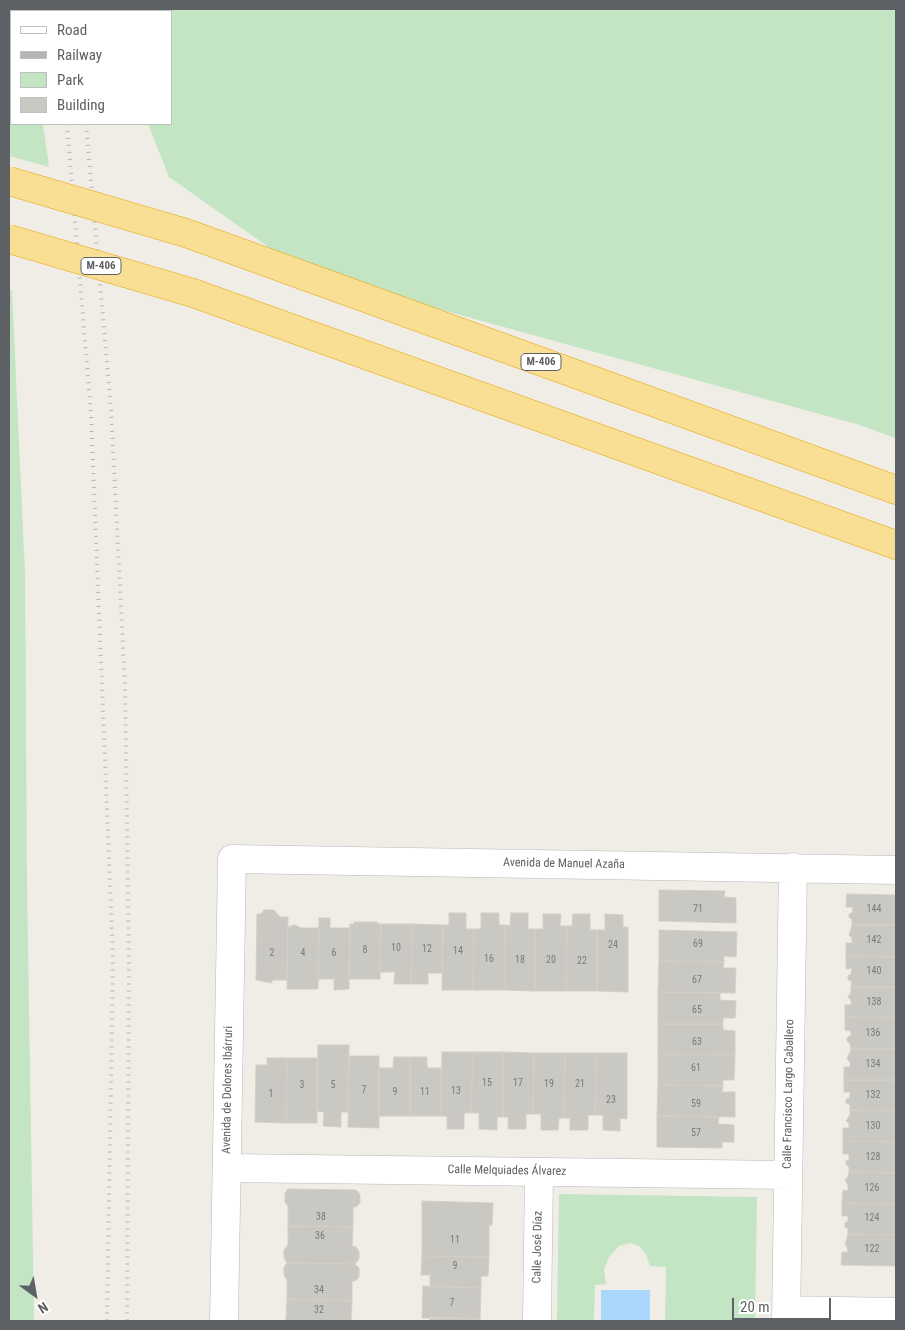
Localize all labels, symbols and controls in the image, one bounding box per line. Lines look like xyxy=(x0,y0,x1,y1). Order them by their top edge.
legend xyxy=(10,10,172,125)
text: Road xyxy=(57,21,87,39)
text: Railway xyxy=(57,46,102,64)
text: Park xyxy=(57,71,84,89)
text: Building xyxy=(57,96,105,114)
road number: M-406 xyxy=(81,258,121,274)
road number: M-406 xyxy=(521,354,561,371)
street label: Avenida de Manuel Azaña xyxy=(503,856,625,872)
house number: 71 xyxy=(693,903,703,915)
house number: 144 xyxy=(867,903,881,915)
house number: 142 xyxy=(867,934,881,946)
house number: 69 xyxy=(693,938,703,950)
house number: 24 xyxy=(608,939,618,951)
house number: 10 xyxy=(391,942,401,954)
house number: 12 xyxy=(422,943,432,955)
house number: 8 xyxy=(363,944,367,956)
house number: 14 xyxy=(453,945,463,957)
house number: 2 xyxy=(270,947,274,959)
house number: 4 xyxy=(301,947,305,959)
house number: 6 xyxy=(332,947,336,959)
house number: 16 xyxy=(484,953,494,965)
house number: 18 xyxy=(515,954,525,966)
house number: 20 xyxy=(546,954,556,966)
house number: 22 xyxy=(577,955,587,967)
house number: 140 xyxy=(867,965,881,977)
house number: 67 xyxy=(692,974,702,986)
house number: 138 xyxy=(867,996,881,1008)
house number: 65 xyxy=(692,1004,702,1016)
street label: Calle Francisco Largo Caballero xyxy=(780,1019,798,1169)
street label: Avenida de Dolores Ibárruri xyxy=(220,1026,236,1154)
house number: 136 xyxy=(866,1027,880,1039)
house number: 63 xyxy=(692,1036,702,1048)
house number: 134 xyxy=(866,1058,880,1070)
house number: 61 xyxy=(691,1062,701,1074)
house number: 15 xyxy=(482,1077,492,1089)
house number: 17 xyxy=(513,1077,523,1089)
house number: 19 xyxy=(544,1078,554,1090)
house number: 21 xyxy=(575,1078,585,1090)
house number: 3 xyxy=(300,1079,304,1091)
house number: 5 xyxy=(331,1079,335,1091)
house number: 7 xyxy=(362,1084,366,1096)
house number: 13 xyxy=(451,1085,461,1097)
house number: 9 xyxy=(393,1086,397,1098)
house number: 11 xyxy=(420,1086,430,1098)
house number: 1 xyxy=(269,1088,273,1100)
house number: 132 xyxy=(866,1089,880,1101)
house number: 23 xyxy=(606,1094,616,1106)
house number: 59 xyxy=(691,1098,701,1110)
house number: 130 xyxy=(866,1120,880,1132)
house number: 57 xyxy=(691,1127,701,1139)
house number: 128 xyxy=(866,1151,880,1163)
street label: Calle Melquiades Álvarez xyxy=(447,1163,567,1179)
house number: 126 xyxy=(865,1182,879,1194)
street label: Calle José Díaz xyxy=(530,1210,546,1284)
house number: 38 xyxy=(316,1211,326,1223)
house number: 124 xyxy=(865,1212,879,1224)
house number: 36 xyxy=(315,1230,325,1242)
house number: 11 xyxy=(450,1234,460,1246)
house number: 122 xyxy=(865,1243,879,1255)
house number: 9 xyxy=(453,1260,457,1272)
north arrow xyxy=(10,1270,60,1320)
house number: 34 xyxy=(314,1284,324,1296)
scale bar xyxy=(735,1288,834,1320)
house number: 7 xyxy=(450,1297,454,1309)
text: 20 m xyxy=(740,1298,770,1316)
text: N xyxy=(35,1299,51,1317)
house number: 32 xyxy=(314,1304,324,1316)

